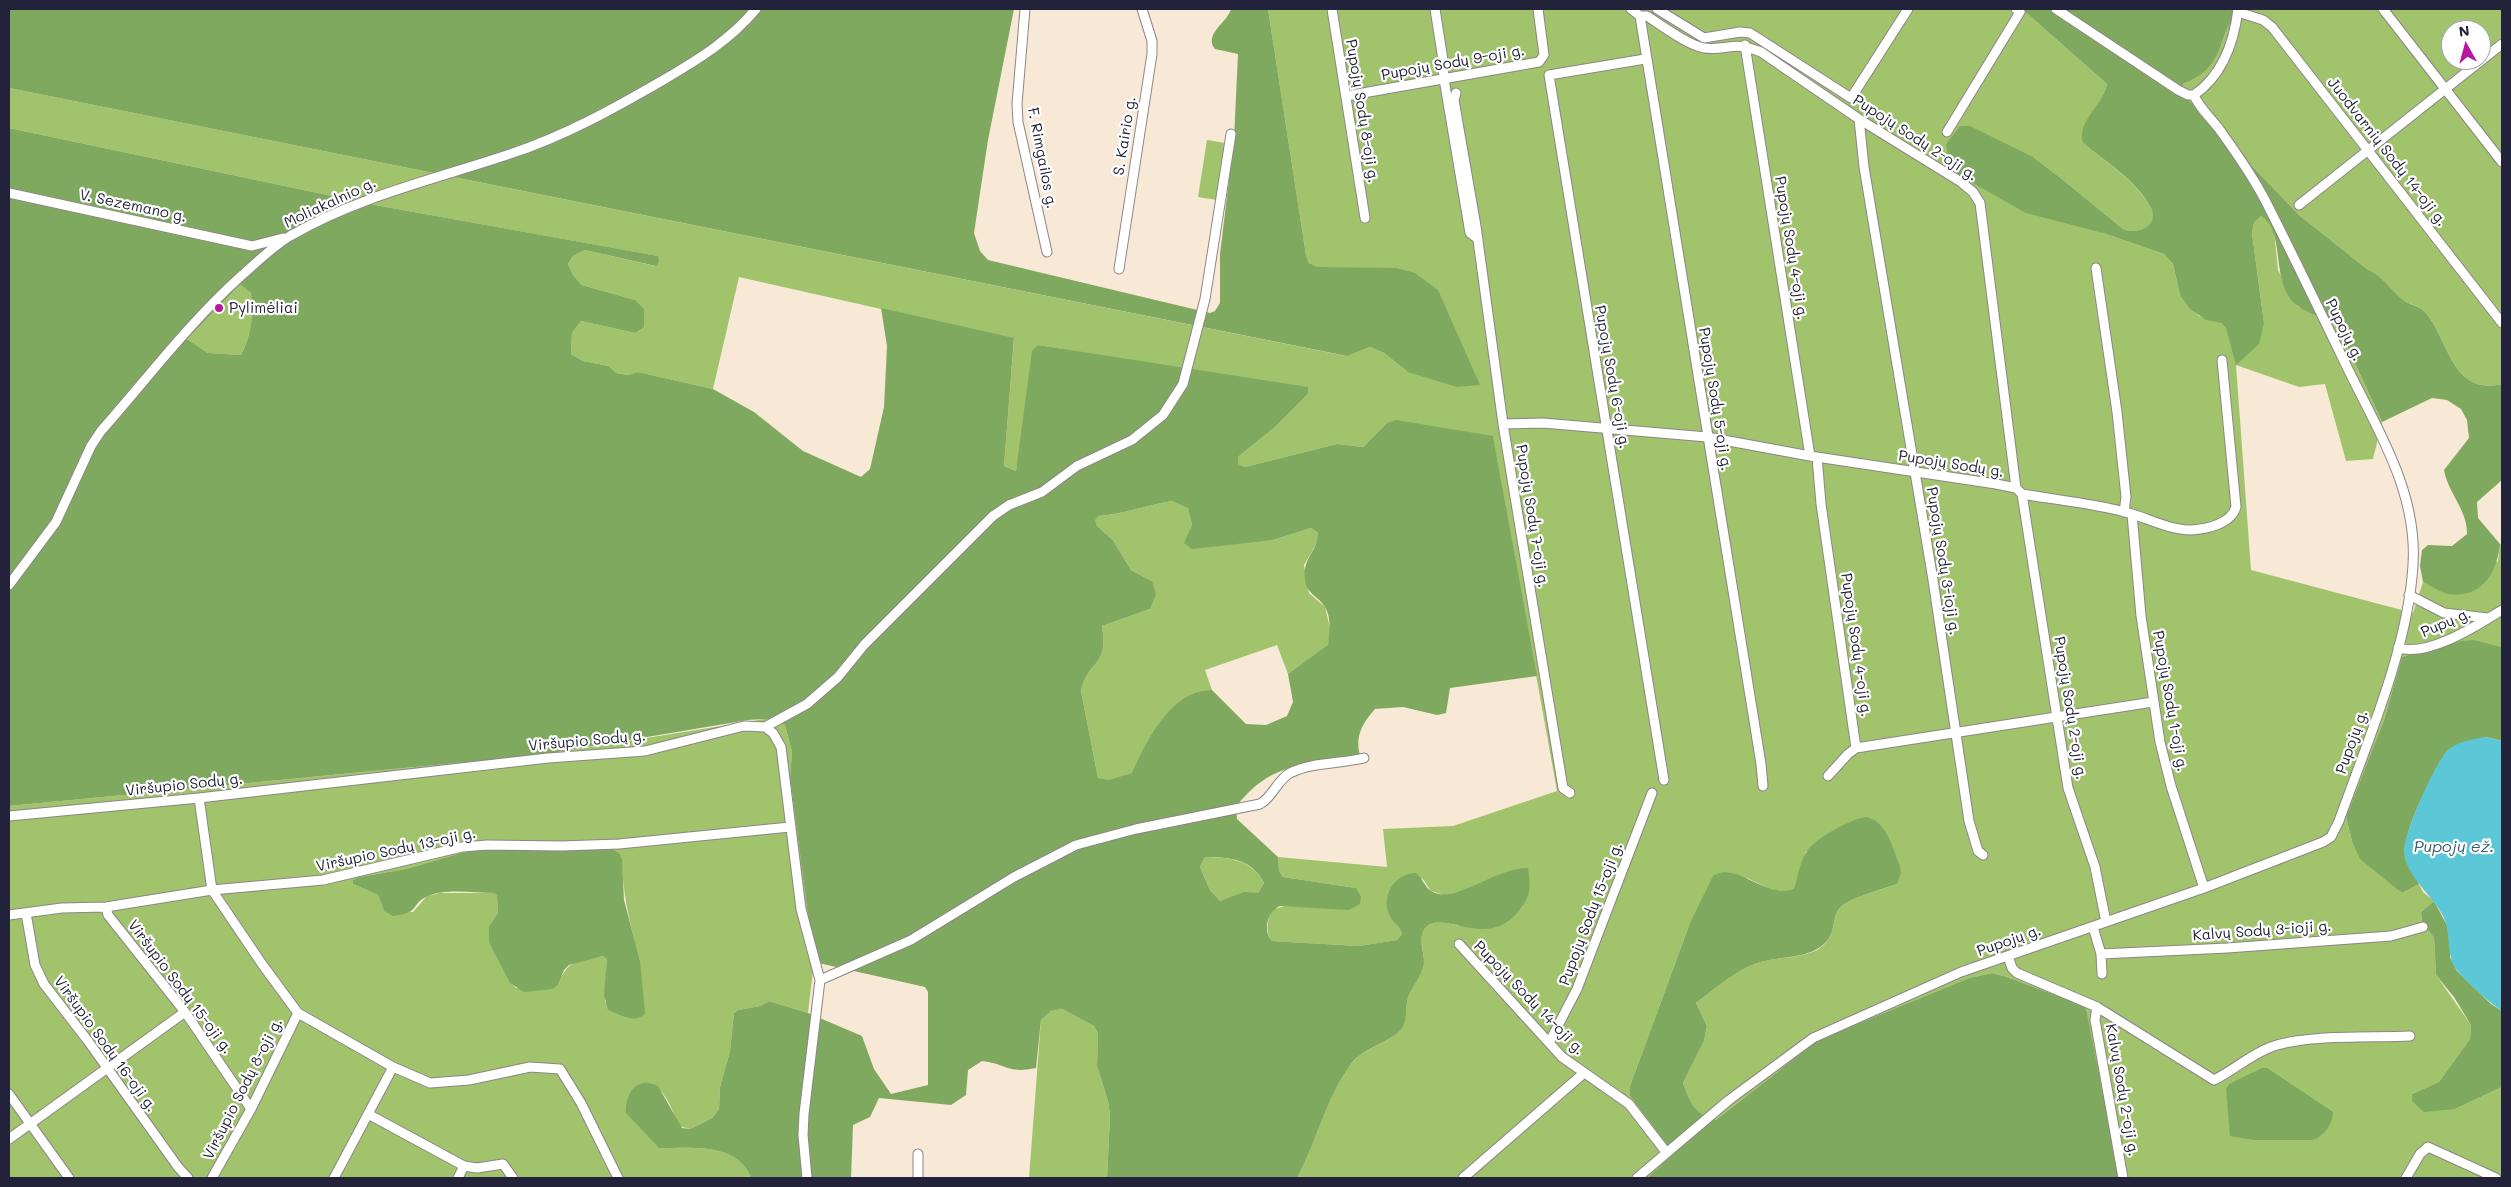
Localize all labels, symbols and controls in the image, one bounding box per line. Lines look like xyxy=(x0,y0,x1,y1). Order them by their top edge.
north arrow xyxy=(2441,20,2491,70)
text: N xyxy=(2458,21,2471,41)
street label: Pupojų Sodų 8-oji g. xyxy=(1342,38,1382,184)
street label: Pupojų Sodų 9-oji g. xyxy=(1380,42,1526,84)
street label: Juodvarnių Sodų 14-oji g. xyxy=(2323,74,2451,230)
street label: Pupojų Sodų 2-oji g. xyxy=(1849,91,1981,185)
street label: S. Kairio g. xyxy=(1110,95,1140,177)
street label: F. Rimgailos g. xyxy=(1023,106,1061,210)
street label: Moliakalnio g. xyxy=(281,174,379,232)
street label: Pupojų Sodų 4-oji g. xyxy=(1771,175,1811,321)
street label: V. Sezemano g. xyxy=(78,186,188,226)
street label: Pupojų g. xyxy=(2321,296,2367,364)
place label: Pylimėliai xyxy=(229,299,298,317)
marker: Pylimėliai xyxy=(213,302,225,314)
street label: Pupojų Sodų 6-oji g. xyxy=(1591,304,1633,450)
street label: Pupojų Sodų 5-oji g. xyxy=(1695,326,1735,472)
street label: Pupojų Sodų 7-oji g. xyxy=(1512,443,1552,589)
street label: Pupojų Sodų g. xyxy=(1897,447,2005,481)
street label: Pupojų Sodų 3-ioji g. xyxy=(1922,486,1964,636)
street label: Pupojų Sodų 4-oji g. xyxy=(1837,572,1875,718)
street label: Pupų g. xyxy=(2418,604,2474,642)
street label: Pupojų Sodų 1-oji g. xyxy=(2149,629,2191,773)
street label: Pupojų Sodų 2-oji g. xyxy=(2050,635,2090,781)
street label: Pupojų g. xyxy=(2332,708,2372,776)
street label: Viršupio Sodų g. xyxy=(528,727,646,755)
street label: Viršupio Sodų g. xyxy=(124,770,244,800)
street label: Viršupio Sodų 13-oji g. xyxy=(314,824,478,876)
water label: Pupojų ež. xyxy=(2414,837,2494,857)
street label: Pupojų Sodų 15-oji g. xyxy=(1555,840,1627,988)
street label: Viršupio Sodų 15-oji g. xyxy=(124,917,236,1057)
street label: Kalvų Sodų 3-ioji g. xyxy=(2192,917,2332,945)
street label: Pupojų g. xyxy=(1975,922,2043,960)
street label: Pupojų Sodų 14-oji g. xyxy=(1470,937,1588,1059)
street label: Viršupio Sodų 16-oji g. xyxy=(50,973,160,1115)
street label: Viršupio Sodų 8-oji g. xyxy=(199,1015,287,1163)
street label: Kalvų Sodų 2-oji g. xyxy=(2101,1022,2143,1158)

